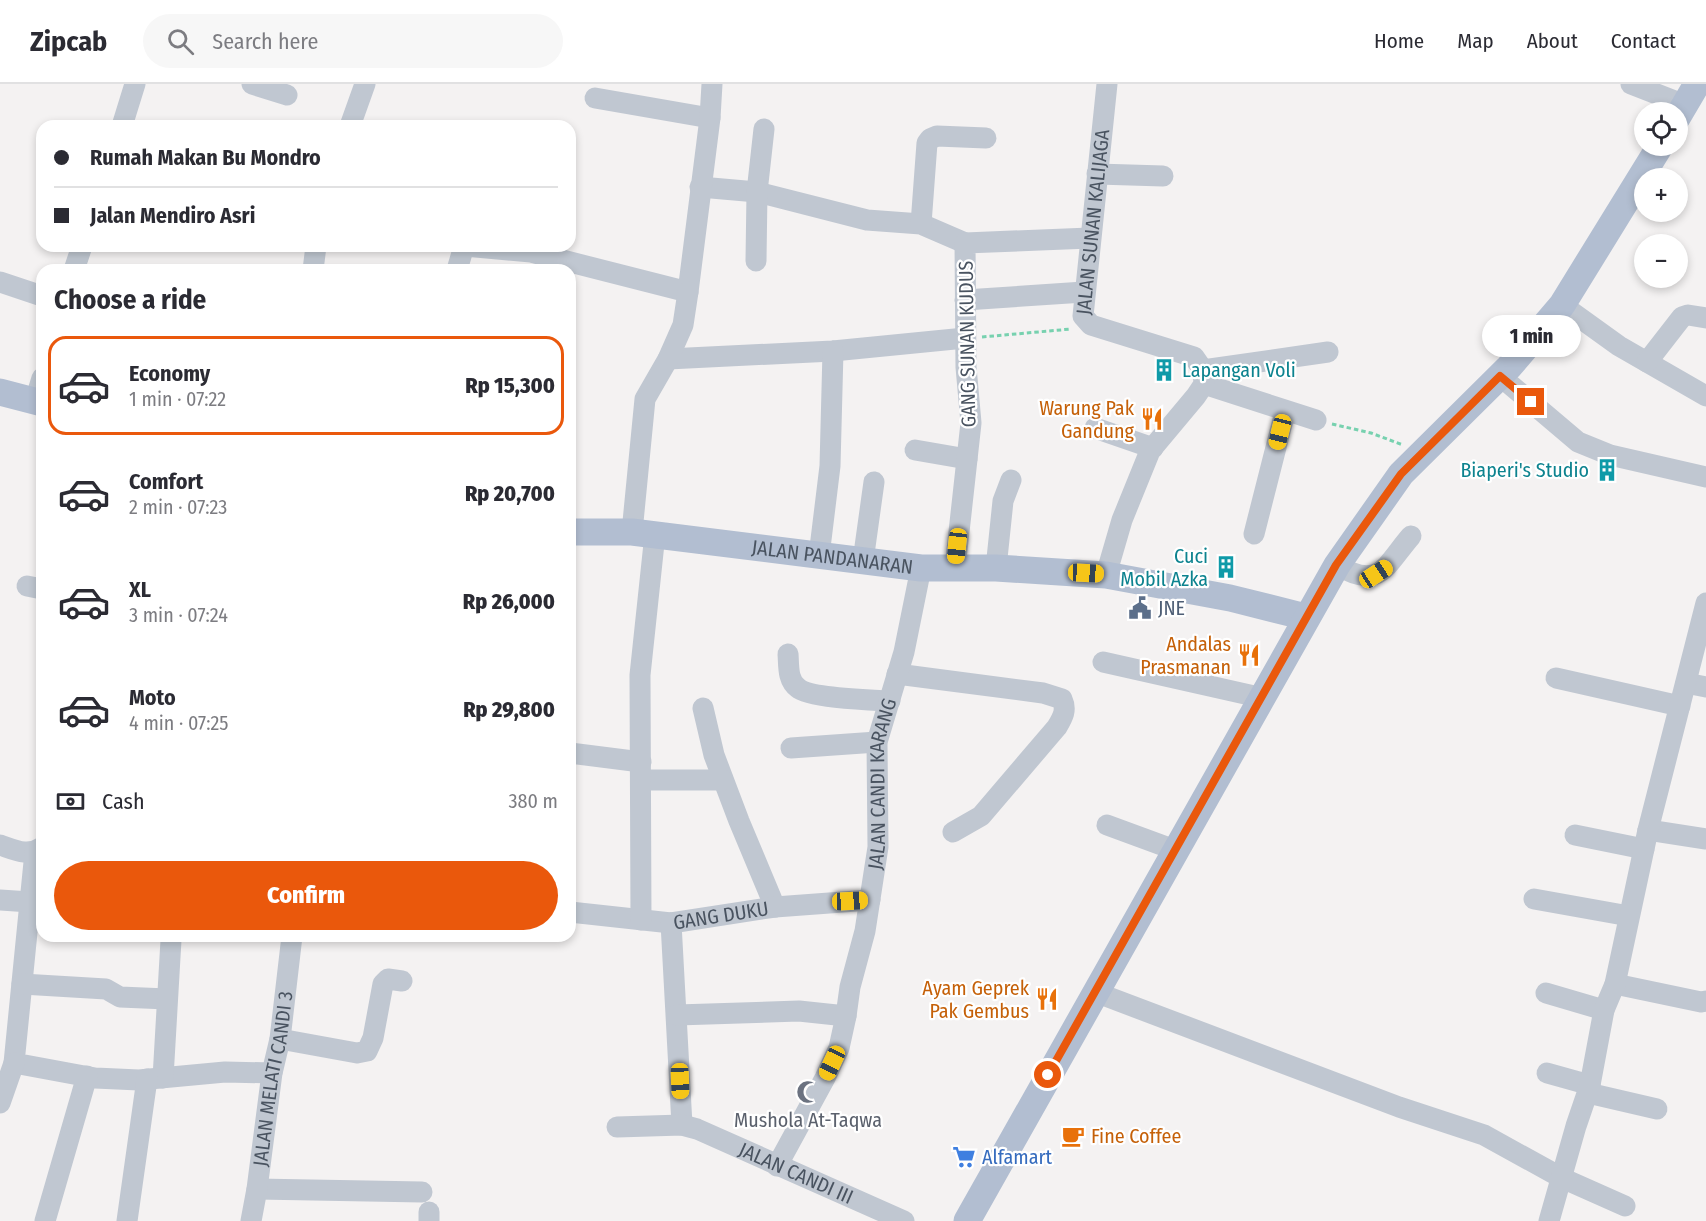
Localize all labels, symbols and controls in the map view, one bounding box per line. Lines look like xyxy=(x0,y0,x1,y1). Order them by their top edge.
search box xyxy=(143,14,563,68)
text: Zipcab xyxy=(30,25,107,58)
icon: search xyxy=(164,25,197,58)
text: Search here xyxy=(212,28,318,55)
text: Home xyxy=(1374,28,1424,54)
text: Map xyxy=(1457,28,1494,54)
text: About xyxy=(1527,28,1578,54)
text: Contact xyxy=(1611,28,1676,54)
map controls xyxy=(1634,102,1688,288)
button: locate xyxy=(1634,102,1688,156)
street label: JALAN SUNAN KALIJAGA xyxy=(1071,128,1114,316)
text: Rumah Makan Bu Mondro xyxy=(90,144,321,171)
button: + xyxy=(1634,168,1688,222)
text: Jalan Mendiro Asri xyxy=(90,202,255,229)
button: − xyxy=(1634,234,1688,288)
street label: GANG SUNAN KUDUS xyxy=(954,260,980,428)
text: Choose a ride xyxy=(54,284,206,316)
callout: 1 min xyxy=(1482,315,1580,357)
text: 1 min xyxy=(1510,324,1553,348)
building icon: Lapangan Voli xyxy=(1151,357,1177,383)
place label: Lapangan Voli xyxy=(1182,358,1296,382)
icon: car xyxy=(57,359,111,413)
text: Economy xyxy=(129,360,210,387)
text: Rp 15,300 xyxy=(465,372,555,399)
text: 1 min · 07:22 xyxy=(129,387,226,411)
route end xyxy=(1517,388,1544,415)
place label: Warung Pak Gandung xyxy=(1039,396,1135,443)
restaurant icon: Warung Pak Gandung xyxy=(1139,406,1165,432)
car xyxy=(1267,412,1293,452)
building icon: Biaperi's Studio xyxy=(1594,457,1620,483)
place label: Biaperi's Studio xyxy=(1460,458,1589,482)
icon: car xyxy=(57,467,111,521)
text: Comfort xyxy=(129,468,203,495)
text: Rp 20,700 xyxy=(465,480,555,507)
text: 2 min · 07:23 xyxy=(129,495,227,519)
car xyxy=(946,527,968,565)
street label: JALAN PANDANARAN xyxy=(750,535,915,579)
place label: Cuci Mobil Azka xyxy=(1120,544,1208,591)
building icon: Cuci Mobil Azka xyxy=(1213,554,1239,580)
car xyxy=(1356,557,1396,591)
car xyxy=(1068,563,1104,583)
icon: car xyxy=(57,575,111,629)
text: XL xyxy=(129,576,151,603)
text: Rp 26,000 xyxy=(463,588,555,615)
public building icon: JNE xyxy=(1127,595,1153,621)
place label: JNE xyxy=(1158,596,1185,620)
text: 3 min · 07:24 xyxy=(129,603,228,627)
place label: Andalas Prasmanan xyxy=(1140,632,1231,679)
restaurant icon: Andalas Prasmanan xyxy=(1236,642,1262,668)
icon: car xyxy=(57,683,111,737)
text: Moto xyxy=(129,684,176,711)
street label: JALAN CANDI KARANG xyxy=(863,695,901,871)
text: Rp 29,800 xyxy=(463,696,555,723)
text: 4 min · 07:25 xyxy=(129,711,228,735)
icon: cash xyxy=(54,785,87,818)
text: Cash xyxy=(102,788,145,815)
text: 380 m xyxy=(508,789,558,813)
button: Confirm xyxy=(54,861,558,930)
car xyxy=(832,891,868,911)
street label: GANG DUKU xyxy=(672,896,770,934)
place label: Ayam Geprek Pak Gembus xyxy=(922,976,1030,1023)
restaurant icon: Ayam Geprek Pak Gembus xyxy=(1034,986,1060,1012)
street label: JALAN MELATI CANDI 3 xyxy=(248,990,297,1168)
car xyxy=(816,1043,848,1083)
route start xyxy=(1034,1061,1061,1088)
car xyxy=(670,1063,690,1099)
mosque icon: Mushola At-Taqwa xyxy=(795,1079,821,1105)
place label: Mushola At-Taqwa xyxy=(734,1108,882,1132)
cafe icon: Fine Coffee xyxy=(1060,1123,1086,1149)
place label: Fine Coffee xyxy=(1091,1124,1181,1148)
street label: JALAN CANDI III xyxy=(735,1137,857,1209)
supermarket icon: Alfamart xyxy=(951,1144,977,1170)
place label: Alfamart xyxy=(982,1145,1052,1169)

